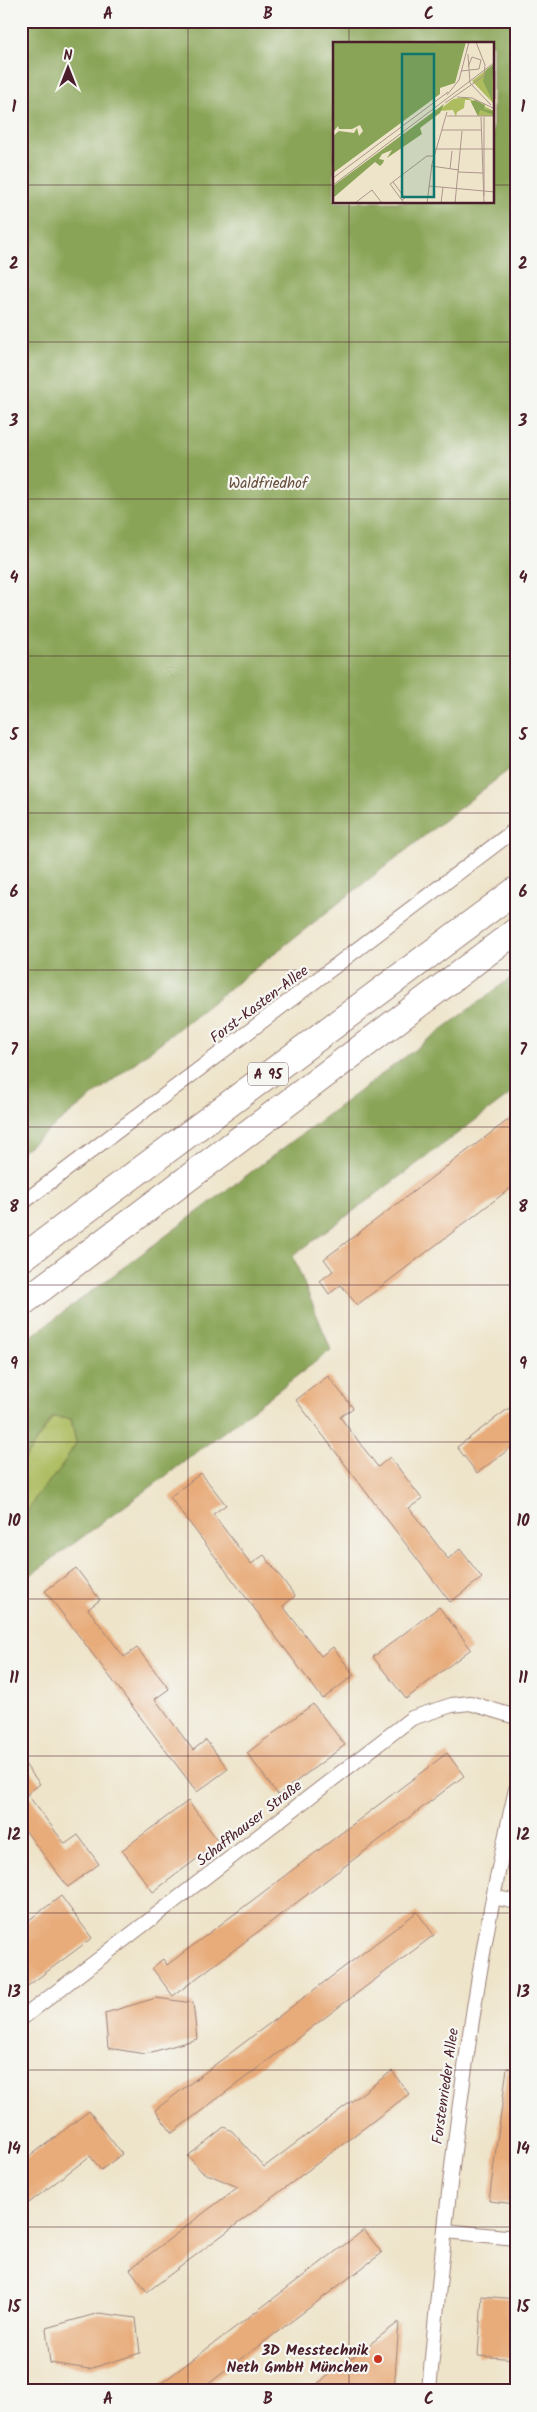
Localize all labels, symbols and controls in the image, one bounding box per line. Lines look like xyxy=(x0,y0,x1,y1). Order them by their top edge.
text: A xyxy=(103,2,113,27)
text: B xyxy=(263,2,273,27)
text: C xyxy=(424,2,434,27)
north arrow xyxy=(42,42,92,92)
inset map xyxy=(333,42,494,204)
text: N xyxy=(64,45,73,67)
text: 1 xyxy=(12,95,17,120)
text: 1 xyxy=(521,95,526,120)
text: 2 xyxy=(9,252,19,277)
text: 2 xyxy=(518,252,528,277)
text: 3 xyxy=(9,409,19,434)
text: 3 xyxy=(518,409,528,434)
park label: Waldfriedhof xyxy=(229,472,309,496)
text: 4 xyxy=(10,566,19,591)
text: 4 xyxy=(519,566,528,591)
text: 5 xyxy=(9,723,20,748)
text: 5 xyxy=(518,723,529,748)
text: 6 xyxy=(10,880,19,905)
text: 6 xyxy=(519,880,528,905)
street label: Forst-Kasten-Allee xyxy=(205,959,314,1050)
text: 7 xyxy=(10,1038,18,1063)
text: 7 xyxy=(519,1038,527,1063)
road number: A 95 xyxy=(248,1062,288,1086)
text: 8 xyxy=(9,1195,19,1220)
text: 8 xyxy=(518,1195,528,1220)
text: 9 xyxy=(10,1352,18,1377)
text: 9 xyxy=(519,1352,527,1377)
text: 10 xyxy=(7,1509,21,1534)
text: 10 xyxy=(516,1509,530,1534)
text: 11 xyxy=(9,1666,19,1691)
text: 11 xyxy=(518,1666,528,1691)
street label: Schaffhauser Straße xyxy=(192,1775,308,1873)
text: 12 xyxy=(7,1823,21,1848)
text: 12 xyxy=(516,1823,530,1848)
text: 13 xyxy=(7,1980,21,2005)
text: 13 xyxy=(516,1980,530,2005)
street label: Forstenrieder Allee xyxy=(426,2026,466,2146)
text: 14 xyxy=(7,2137,21,2162)
text: 14 xyxy=(516,2137,530,2162)
text: 15 xyxy=(8,2295,22,2320)
text: 15 xyxy=(517,2295,531,2320)
place label: 3D Messtechnik Neth GmbH München xyxy=(227,2339,369,2380)
marker: 3D Messtechnik Neth GmbH München xyxy=(372,2353,384,2365)
text: A xyxy=(103,2387,113,2412)
text: B xyxy=(263,2387,273,2412)
text: C xyxy=(424,2387,434,2412)

